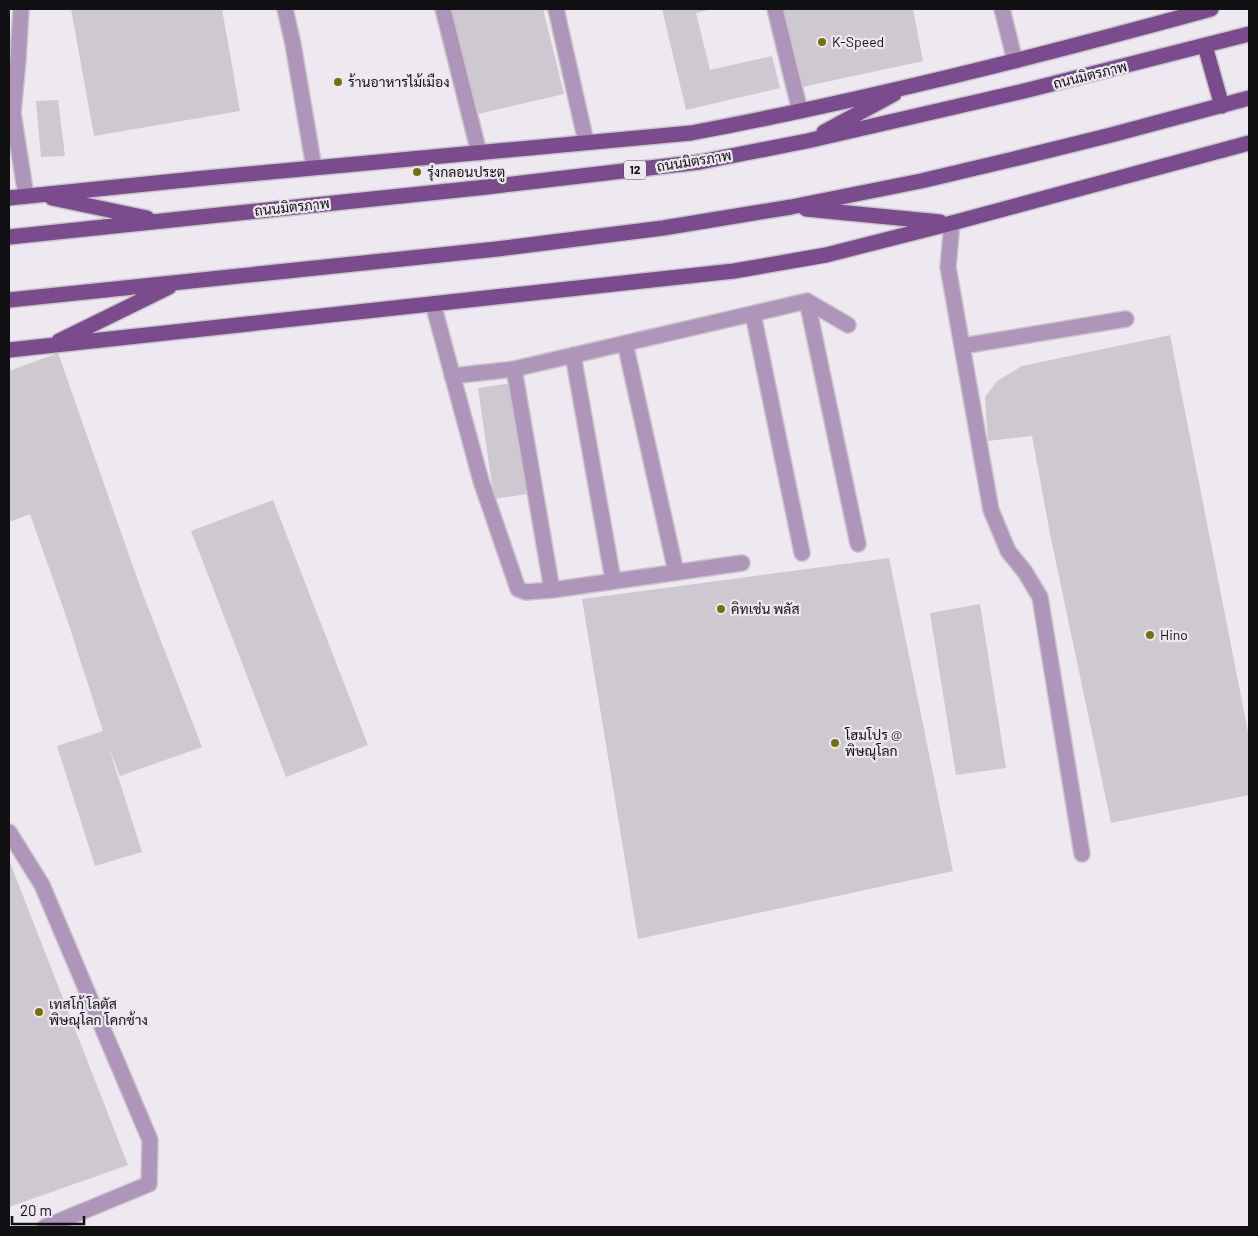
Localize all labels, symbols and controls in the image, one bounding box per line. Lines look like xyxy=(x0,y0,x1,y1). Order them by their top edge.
place label: K-Speed xyxy=(832,33,884,50)
marker: K-Speed xyxy=(816,36,828,48)
street label: ถนนมิตรภาพ xyxy=(1051,57,1128,92)
place label: ร้านอาหารไม้เมือง xyxy=(348,73,450,90)
marker: ร้านอาหารไม้เมือง xyxy=(332,76,344,88)
street label: ถนนมิตรภาพ xyxy=(655,146,732,175)
road number: 12 xyxy=(624,160,646,180)
place label: รุ่งกลอนประตู xyxy=(427,163,505,182)
marker: รุ่งกลอนประตู xyxy=(411,166,423,178)
street label: ถนนมิตรภาพ xyxy=(254,194,330,219)
place label: คิทเช่น พลัส xyxy=(731,600,800,617)
marker: คิทเช่น พลัส xyxy=(715,603,727,615)
place label: Hino xyxy=(1160,626,1188,643)
marker: Hino xyxy=(1144,629,1156,641)
place label: โฮมโปร @ พิษณุโลก xyxy=(844,726,902,761)
marker: โฮมโปร @ พิษณุโลก xyxy=(829,737,841,749)
place label: เทสโก้ โลตัส พิษณุโลก โคกช้าง xyxy=(49,995,148,1030)
marker: เทสโก้ โลตัส พิษณุโลก โคกช้าง xyxy=(33,1006,45,1018)
scale bar xyxy=(12,1194,85,1226)
text: 20 m xyxy=(20,1201,52,1219)

